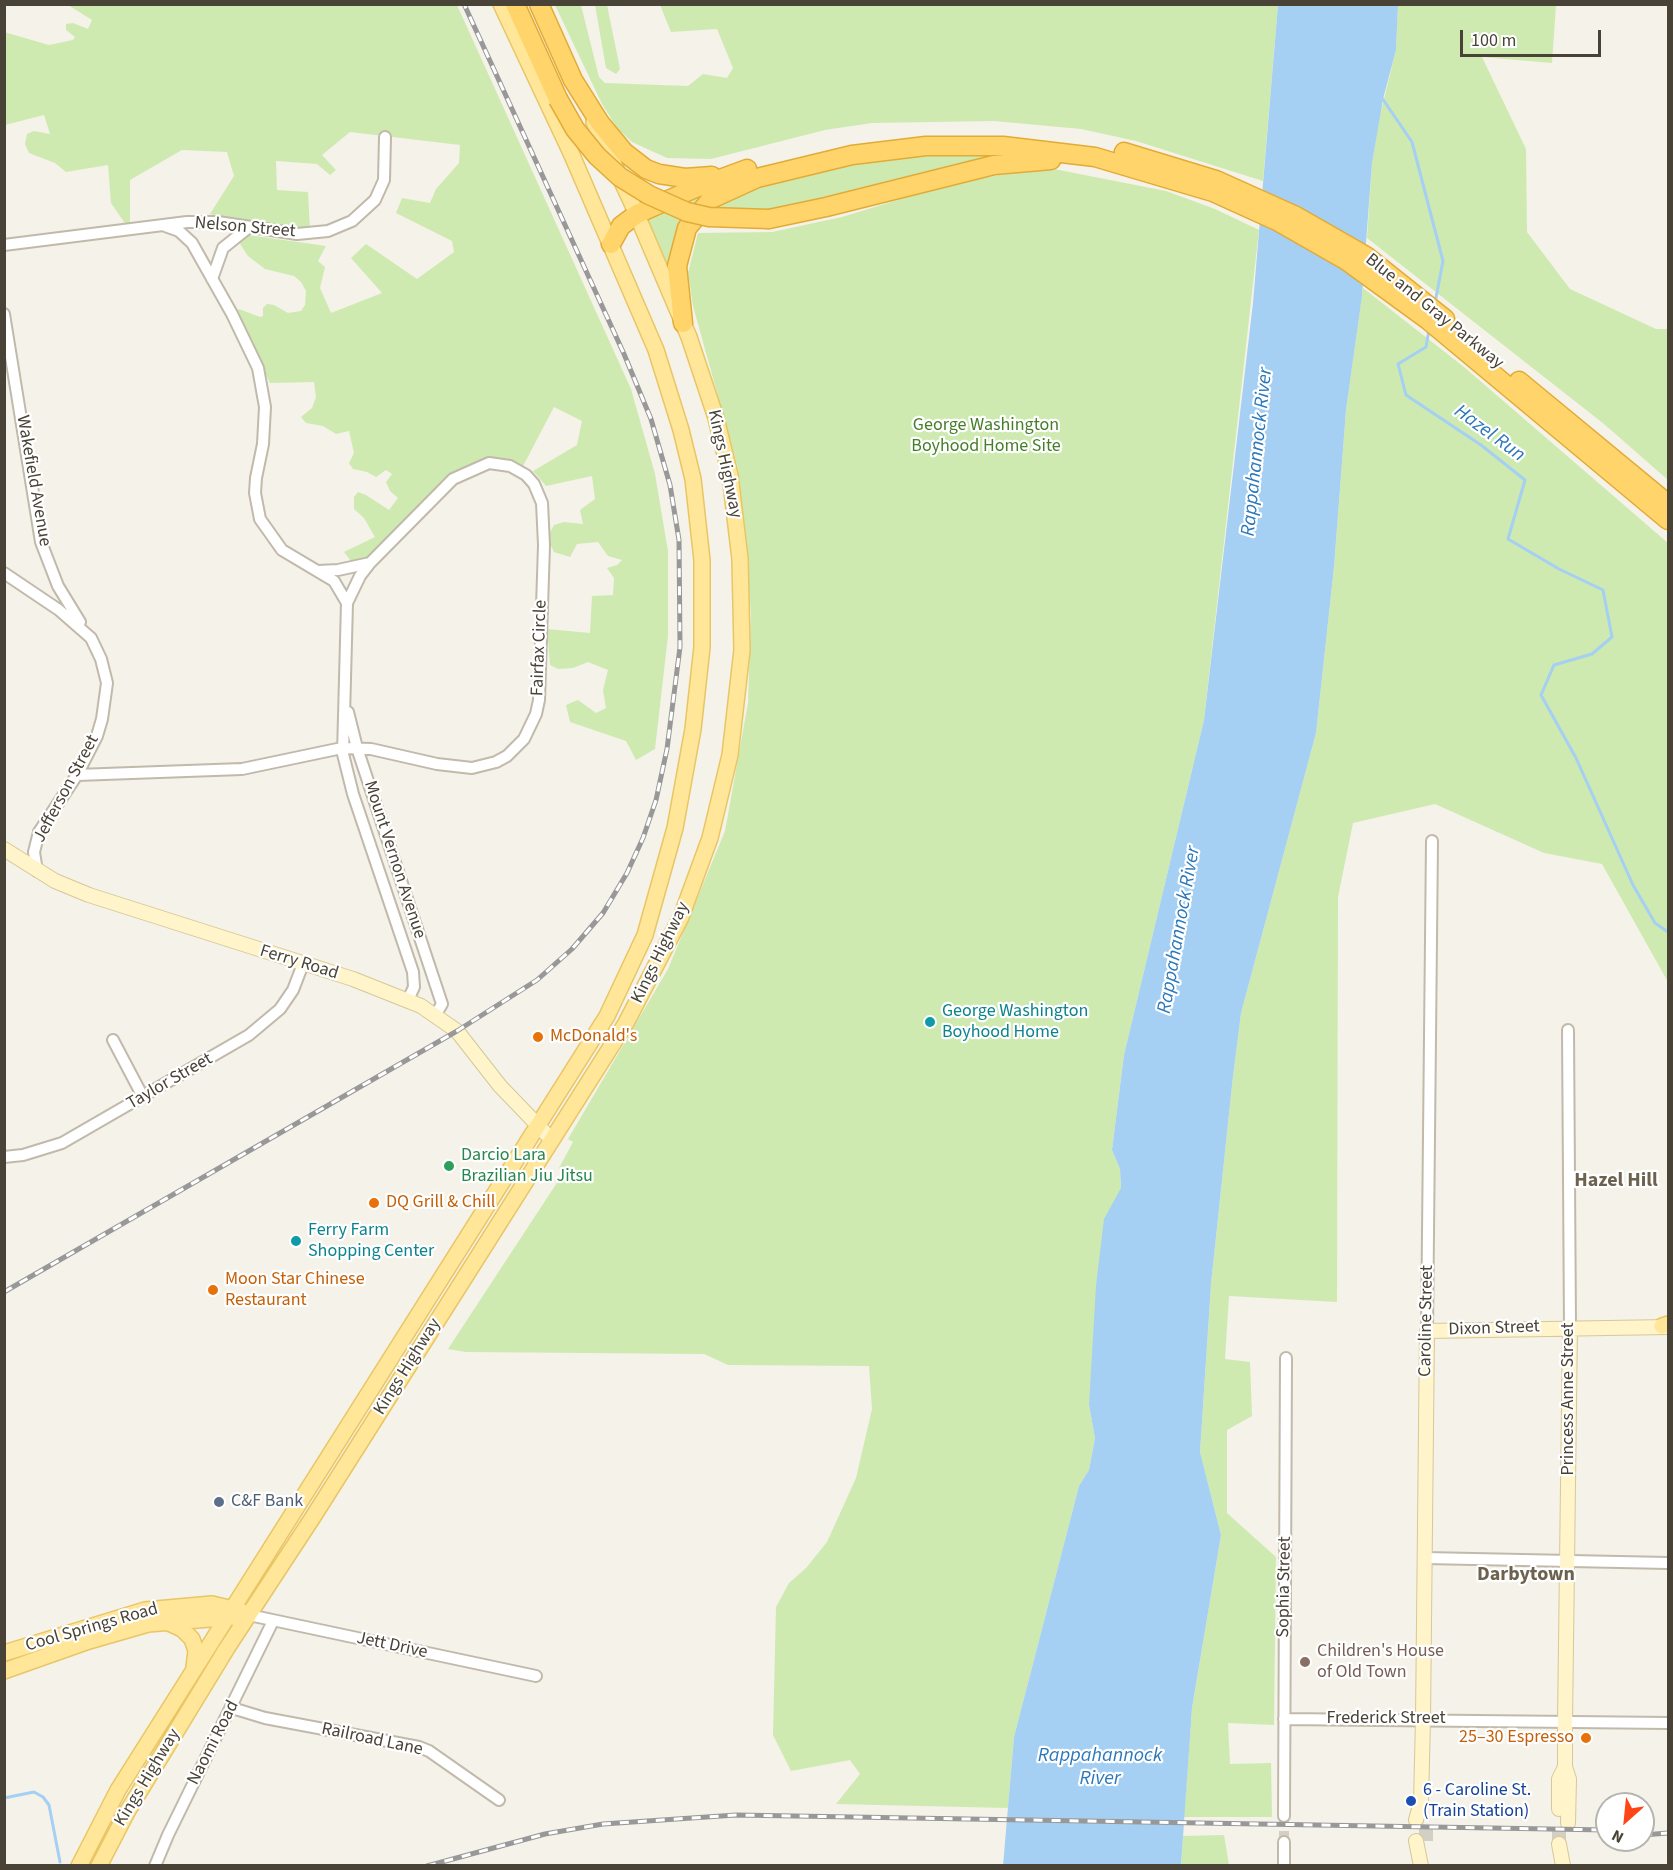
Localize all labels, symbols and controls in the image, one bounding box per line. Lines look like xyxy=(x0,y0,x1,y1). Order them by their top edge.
scale bar xyxy=(1463,18,1604,56)
text: 100 m xyxy=(1471,28,1516,53)
street label: Nelson Street xyxy=(194,213,296,243)
street label: Blue and Gray Parkway xyxy=(1360,250,1508,374)
water label: Rappahannock River xyxy=(1237,366,1279,538)
water label: Hazel Run xyxy=(1449,400,1529,468)
street label: Kings Highway xyxy=(702,408,746,520)
street label: Wakefield Avenue xyxy=(11,414,55,548)
park label: George Washington Boyhood Home Site xyxy=(911,415,1061,458)
street label: Fairfax Circle xyxy=(528,600,552,696)
street label: Jefferson Street xyxy=(30,732,104,846)
street label: Mount Vernon Avenue xyxy=(358,778,430,942)
water label: Rappahannock River xyxy=(1153,844,1207,1016)
street label: Kings Highway xyxy=(627,899,695,1007)
street label: Ferry Road xyxy=(257,941,341,985)
place label: George Washington Boyhood Home xyxy=(942,1001,1088,1044)
marker: George Washington Boyhood Home xyxy=(923,1015,937,1029)
place label: McDonald's xyxy=(550,1026,637,1048)
marker: McDonald's xyxy=(531,1030,545,1044)
street label: Taylor Street xyxy=(123,1049,217,1115)
place label: Darcio Lara Brazilian Jiu Jitsu xyxy=(461,1145,593,1188)
marker: Darcio Lara Brazilian Jiu Jitsu xyxy=(442,1159,456,1173)
district label: Hazel Hill xyxy=(1574,1170,1658,1194)
place label: DQ Grill & Chill xyxy=(386,1192,495,1214)
marker: DQ Grill & Chill xyxy=(367,1196,381,1210)
place label: Ferry Farm Shopping Center xyxy=(308,1220,434,1262)
marker: Ferry Farm Shopping Center xyxy=(289,1234,303,1248)
street label: Caroline Street xyxy=(1415,1265,1439,1377)
place label: Moon Star Chinese Restaurant xyxy=(225,1269,365,1312)
marker: Moon Star Chinese Restaurant xyxy=(206,1283,220,1297)
street label: Kings Highway xyxy=(370,1315,446,1419)
street label: Dixon Street xyxy=(1448,1317,1540,1341)
street label: Princess Anne Street xyxy=(1558,1322,1580,1476)
place label: C&F Bank xyxy=(231,1491,303,1513)
marker: C&F Bank xyxy=(212,1495,226,1509)
street label: Sophia Street xyxy=(1273,1536,1297,1638)
district label: Darbytown xyxy=(1477,1564,1575,1588)
street label: Cool Springs Road xyxy=(23,1599,161,1657)
street label: Jett Drive xyxy=(355,1628,429,1664)
place label: Children's House of Old Town xyxy=(1317,1641,1444,1684)
marker: Children's House of Old Town xyxy=(1298,1655,1312,1669)
street label: Naomi Road xyxy=(183,1697,245,1789)
street label: Frederick Street xyxy=(1327,1708,1445,1730)
street label: Railroad Lane xyxy=(319,1719,425,1761)
street label: Kings Highway xyxy=(110,1725,186,1831)
place label: 25–30 Espresso xyxy=(1459,1727,1574,1749)
marker: 25–30 Espresso xyxy=(1579,1731,1593,1745)
water label: Rappahannock River xyxy=(1038,1745,1162,1792)
place label: 6 - Caroline St. (Train Station) xyxy=(1423,1780,1531,1822)
north arrow xyxy=(1595,1792,1655,1852)
marker: 6 - Caroline St. (Train Station) xyxy=(1404,1794,1418,1808)
text: N xyxy=(1608,1824,1627,1848)

